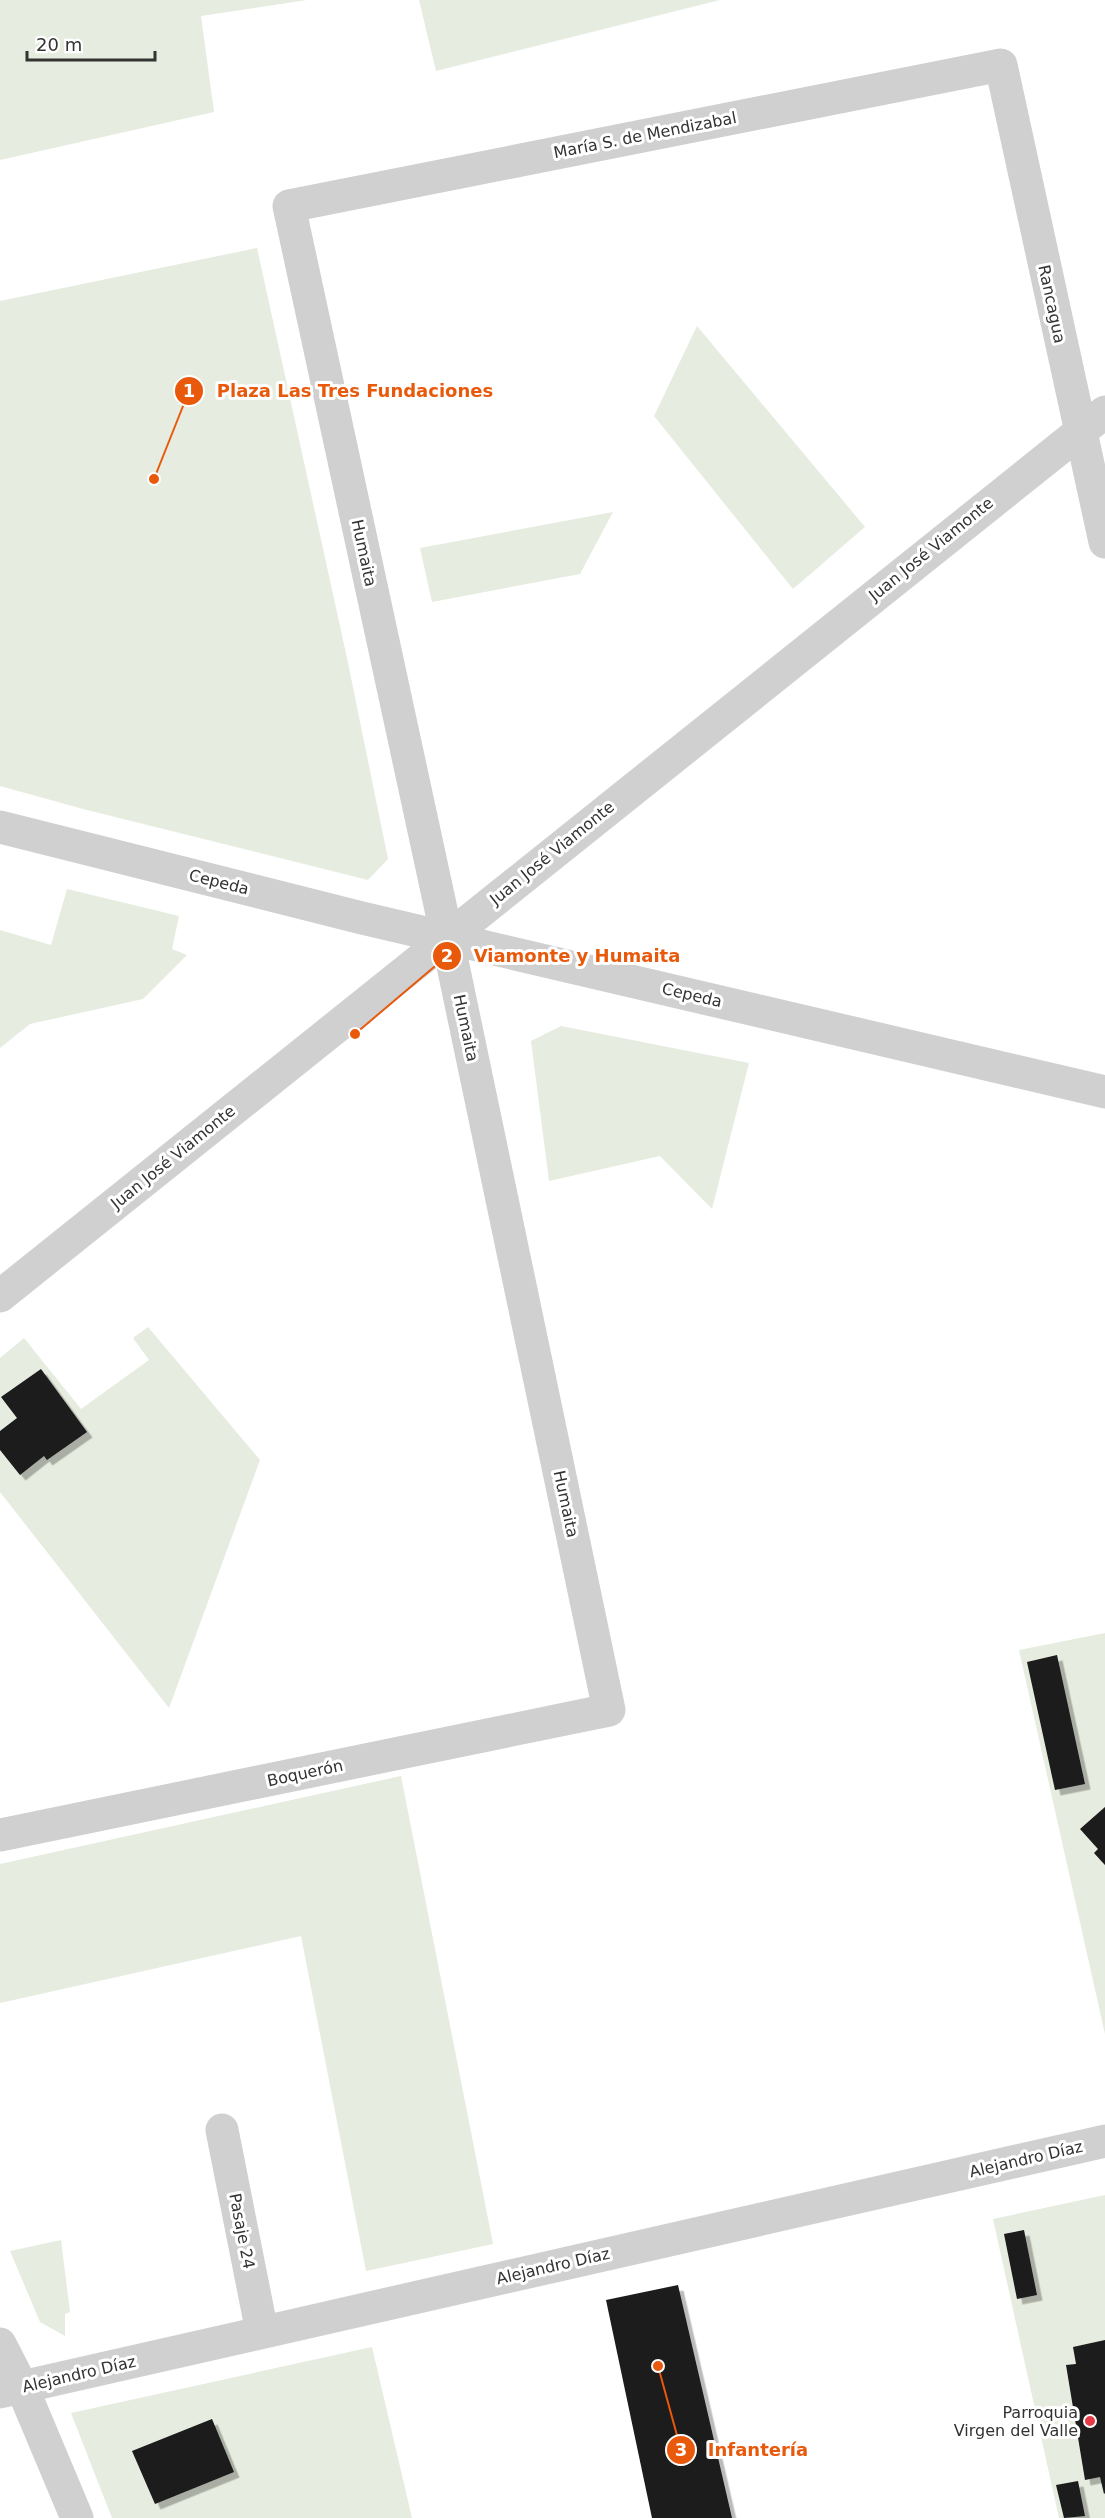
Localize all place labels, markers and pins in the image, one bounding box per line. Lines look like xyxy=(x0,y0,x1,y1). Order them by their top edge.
callout: Plaza Las Tres Fundaciones xyxy=(174,373,505,409)
callout: Viamonte y Humaita xyxy=(432,938,693,974)
place label: Parroquia Virgen del Valle xyxy=(954,2403,1078,2440)
marker: Parroquia Virgen del Valle xyxy=(1083,2414,1097,2428)
callout: Infantería xyxy=(666,2432,820,2468)

